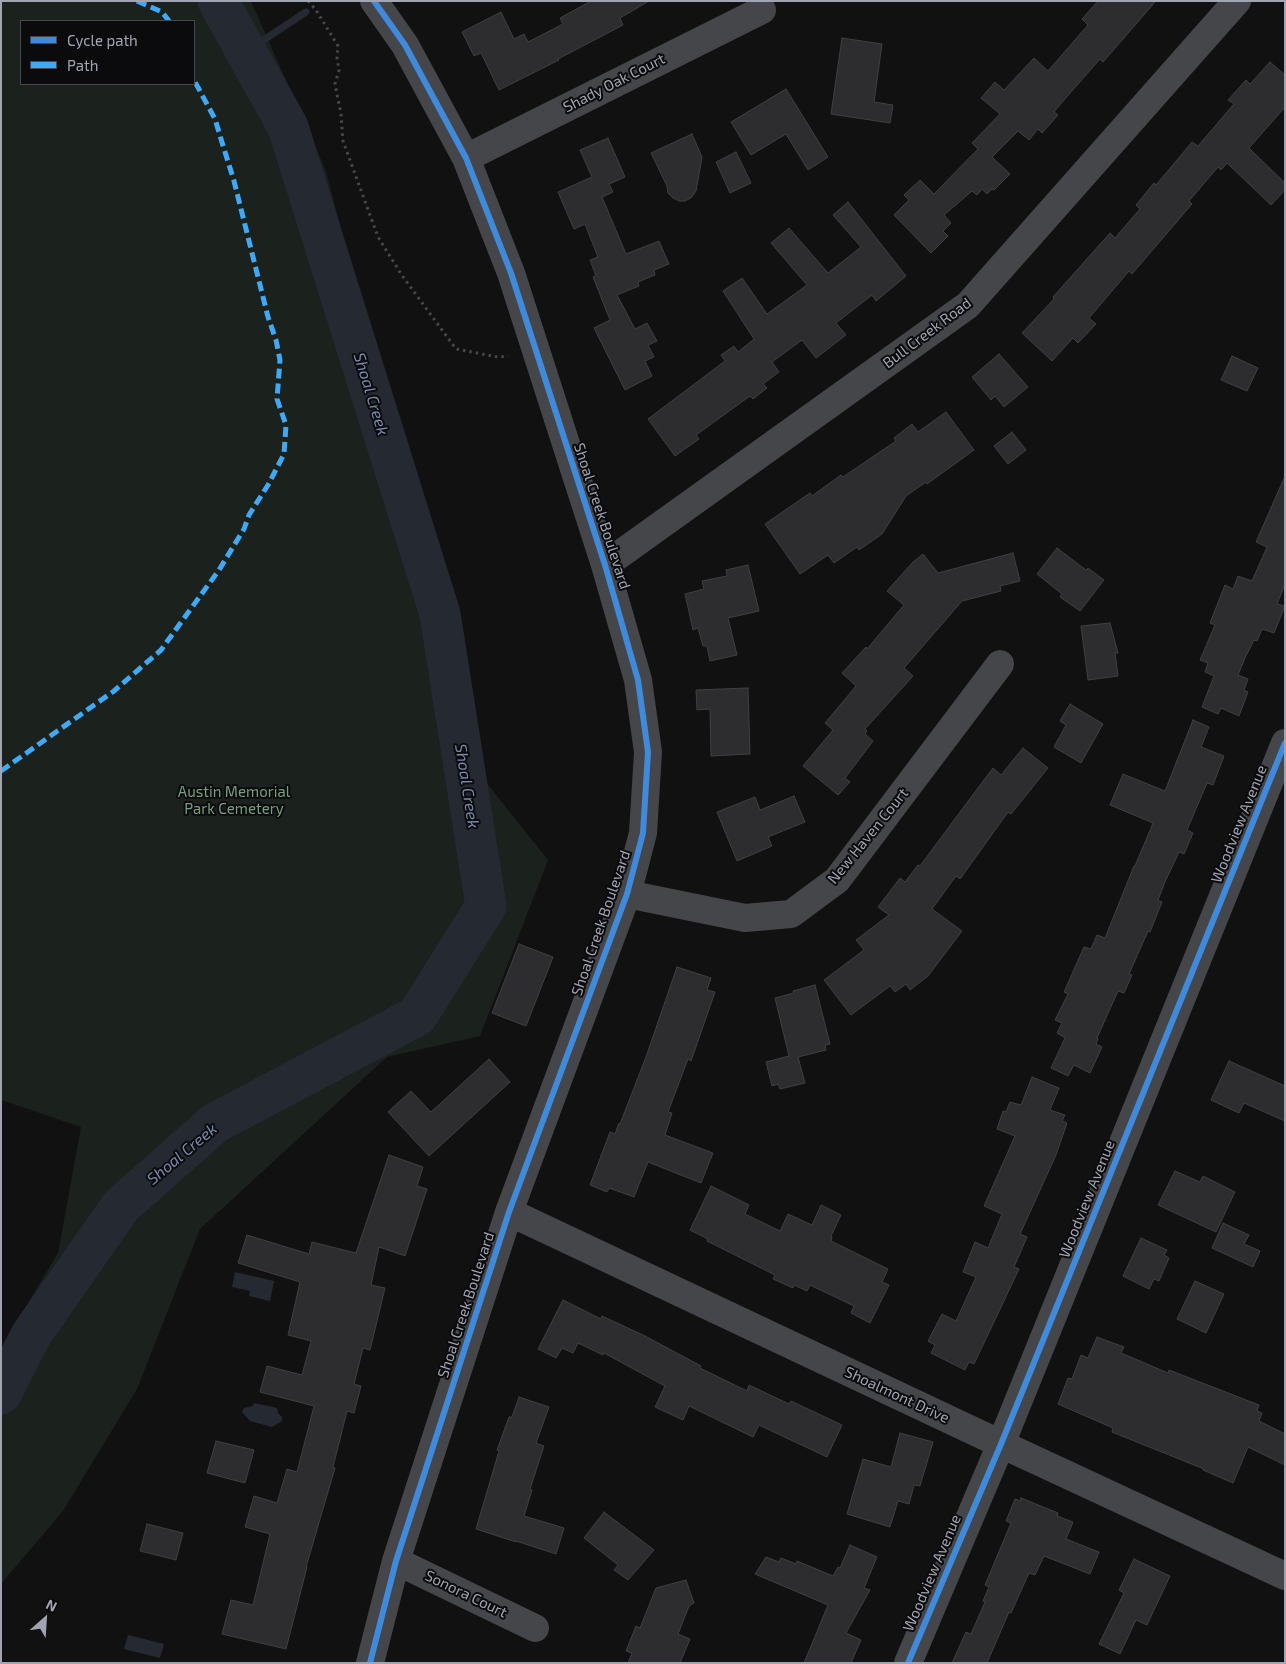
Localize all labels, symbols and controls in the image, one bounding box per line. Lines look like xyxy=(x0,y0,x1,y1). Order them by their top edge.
legend xyxy=(20,20,195,85)
text: Cycle path xyxy=(67,31,138,49)
street label: Shady Oak Court xyxy=(560,50,668,116)
text: Path xyxy=(67,56,98,74)
street label: Bull Creek Road xyxy=(879,294,975,372)
water label: Shoal Creek xyxy=(349,350,393,438)
street label: Shoal Creek Boulevard xyxy=(570,441,634,591)
water label: Shoal Creek xyxy=(451,742,483,830)
street label: Woodview Avenue xyxy=(1207,763,1271,885)
park label: Austin Memorial Park Cemetery xyxy=(178,783,290,818)
street label: New Haven Court xyxy=(824,785,912,887)
street label: Shoal Creek Boulevard xyxy=(568,848,634,998)
water label: Shoal Creek xyxy=(143,1119,221,1189)
street label: Woodview Avenue xyxy=(1055,1138,1119,1260)
street label: Shoal Creek Boulevard xyxy=(434,1230,498,1380)
street label: Shoalmont Drive xyxy=(842,1363,952,1427)
street label: Woodview Avenue xyxy=(899,1512,965,1634)
street label: Sonora Court xyxy=(422,1566,510,1622)
north arrow xyxy=(20,1594,70,1644)
text: N xyxy=(44,1595,60,1615)

